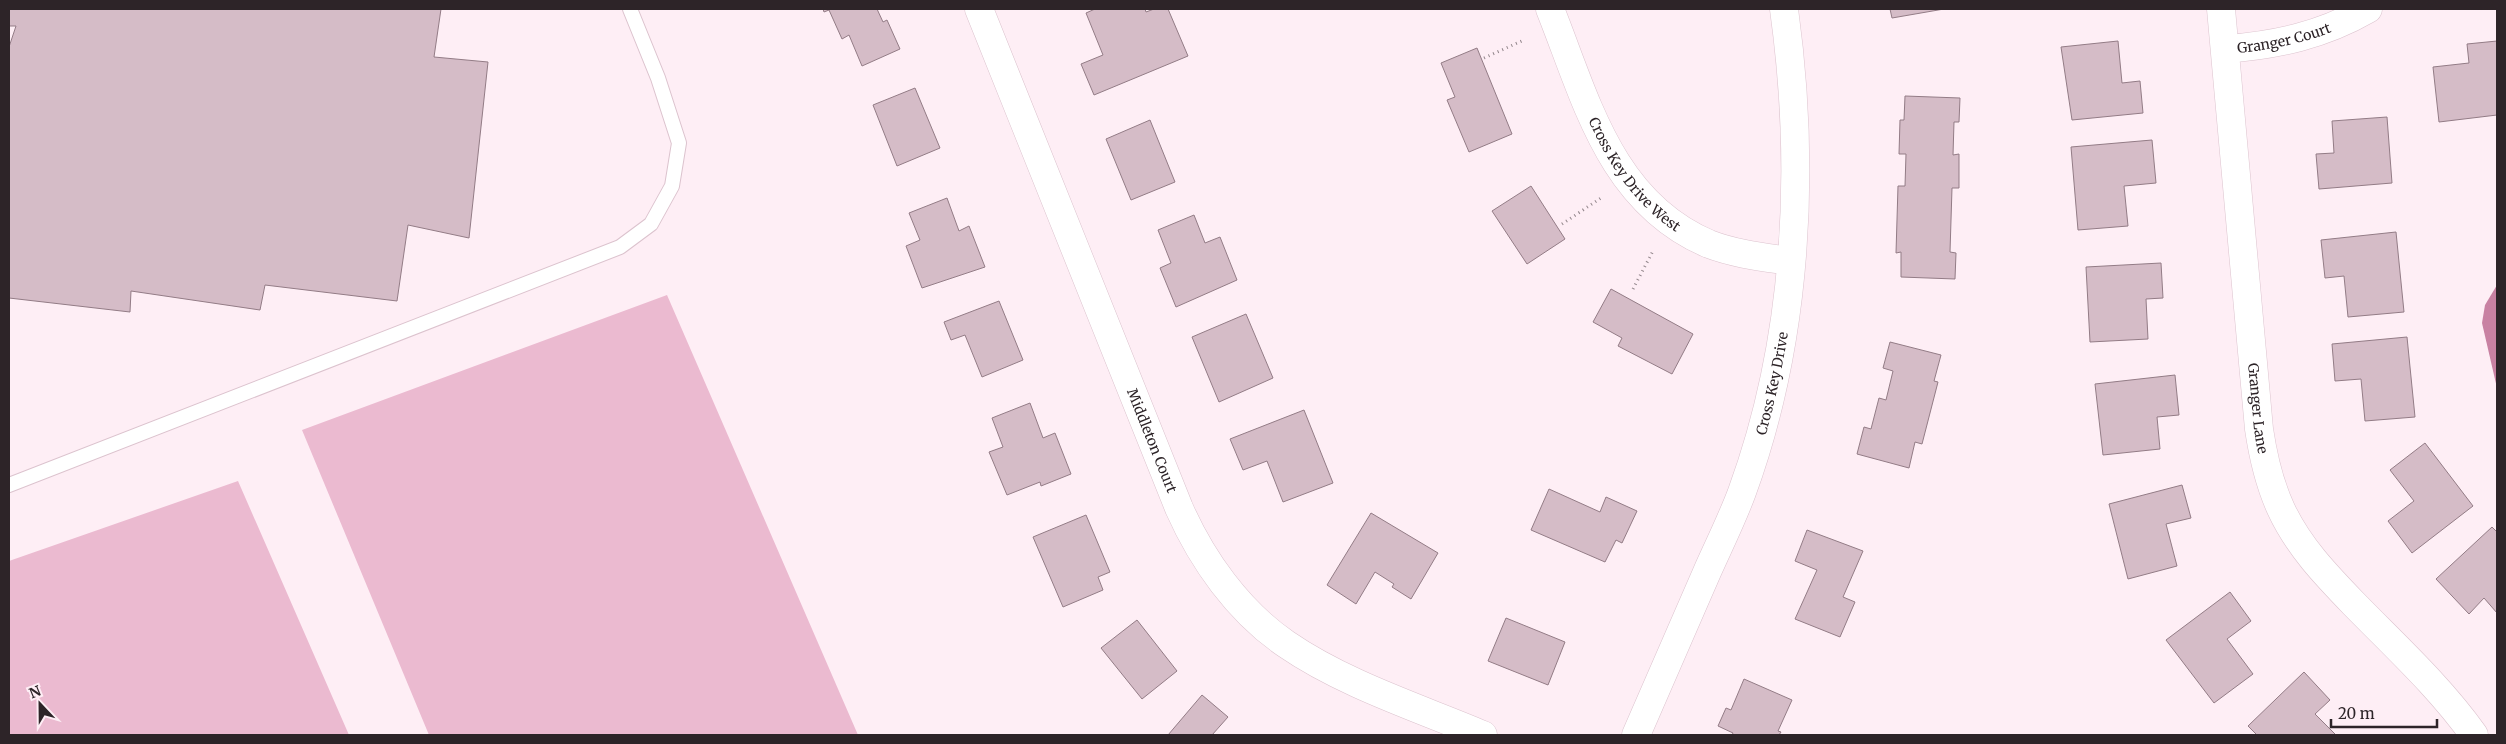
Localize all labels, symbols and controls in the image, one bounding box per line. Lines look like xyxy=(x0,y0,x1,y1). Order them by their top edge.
street label: Granger Court xyxy=(2236,19,2334,57)
street label: Cross Key Drive West xyxy=(1585,114,1684,236)
street label: Cross Key Drive xyxy=(1752,331,1792,437)
street label: Granger Lane xyxy=(2244,362,2272,455)
street label: Middleton Court xyxy=(1123,386,1181,496)
north arrow xyxy=(15,679,65,729)
text: N xyxy=(27,682,44,702)
scale bar xyxy=(2331,696,2437,728)
text: 20 m xyxy=(2338,704,2375,723)

